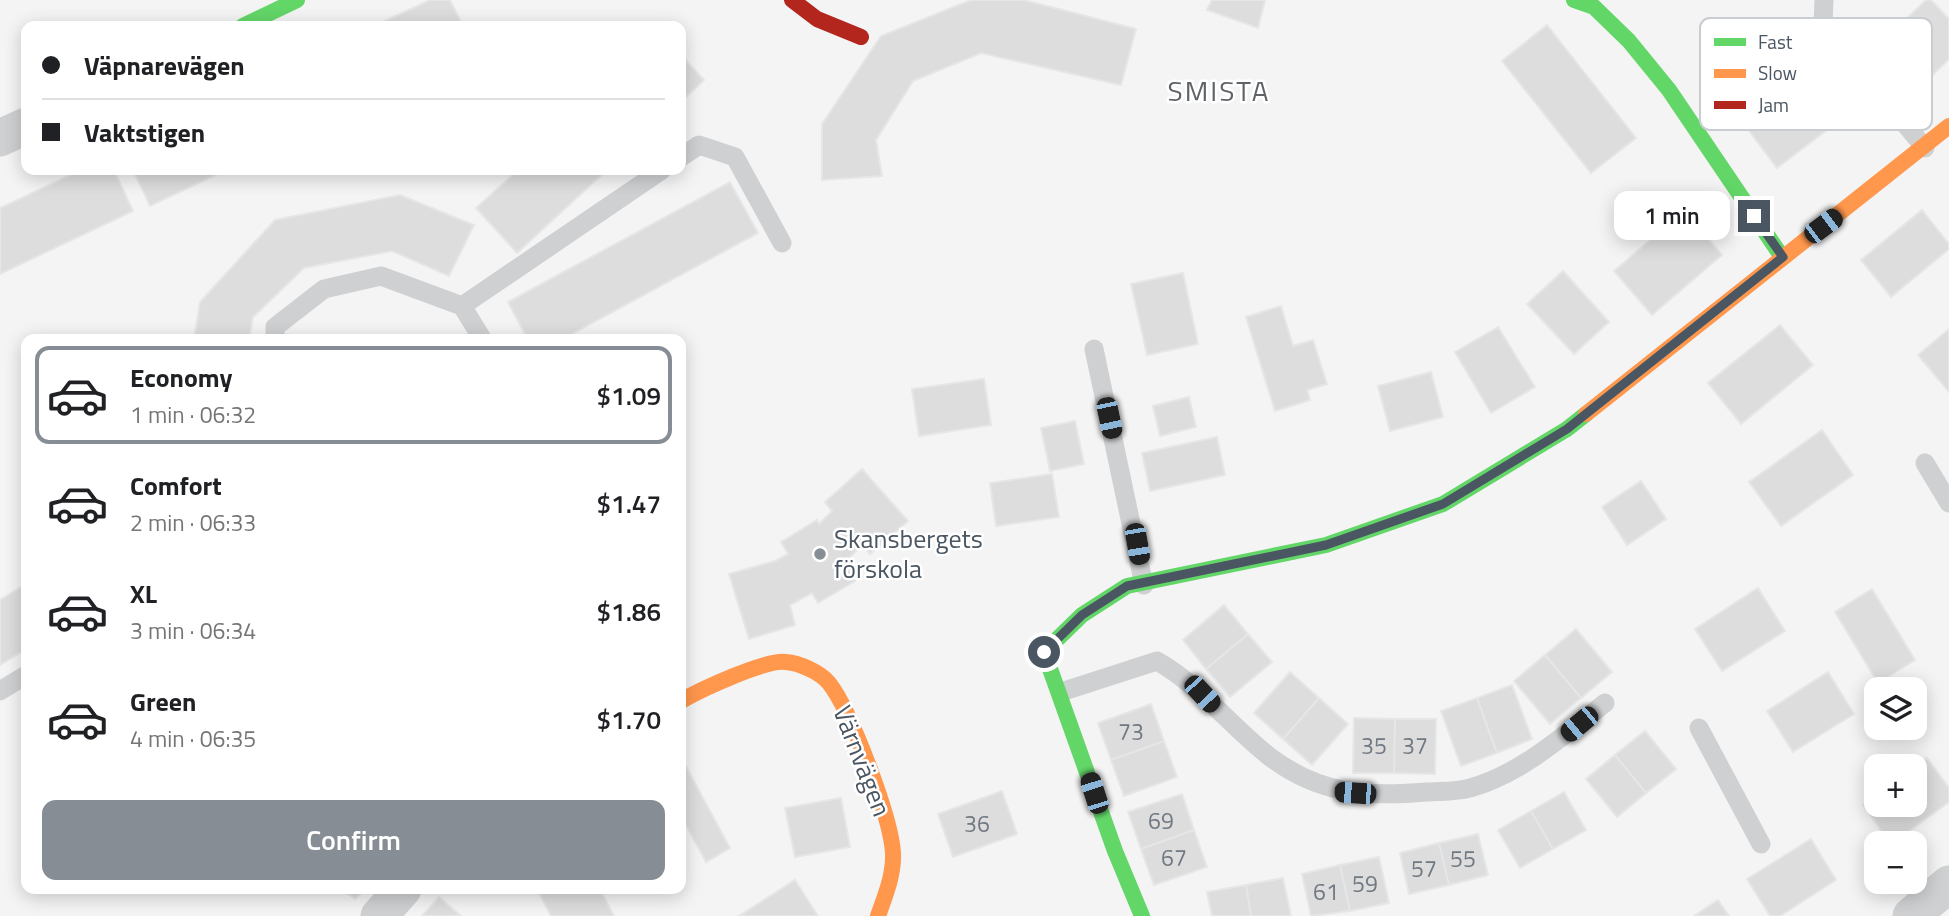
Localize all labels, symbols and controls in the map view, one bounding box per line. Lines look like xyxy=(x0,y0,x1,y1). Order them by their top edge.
legend xyxy=(1700,18,1932,130)
text: Fast xyxy=(1758,27,1793,56)
text: Väpnarevägen xyxy=(84,46,245,85)
text: Slow xyxy=(1758,58,1797,87)
district label: SMISTA xyxy=(1168,69,1270,112)
text: Jam xyxy=(1758,90,1789,119)
text: Vaktstigen xyxy=(84,113,205,152)
callout: 1 min xyxy=(1614,192,1730,241)
text: 1 min xyxy=(1644,198,1700,233)
route end xyxy=(1738,200,1770,232)
car xyxy=(1800,205,1847,247)
text: Economy xyxy=(130,358,232,397)
icon: car xyxy=(46,364,109,427)
text: $1.09 xyxy=(597,376,661,415)
car xyxy=(1095,395,1124,441)
text: 1 min · 06:32 xyxy=(130,397,256,432)
text: Comfort xyxy=(130,466,222,505)
icon: car xyxy=(46,472,109,535)
text: $1.47 xyxy=(597,484,661,523)
text: 2 min · 06:33 xyxy=(130,505,256,540)
place label: Skansbergets förskola xyxy=(834,519,983,588)
car xyxy=(1124,521,1151,567)
marker: Skansbergets förskola xyxy=(812,546,828,562)
text: XL xyxy=(130,574,157,613)
icon: car xyxy=(46,580,109,643)
text: $1.86 xyxy=(597,592,661,631)
text: 3 min · 06:34 xyxy=(130,613,256,648)
route start xyxy=(1028,636,1060,668)
car xyxy=(1180,671,1225,717)
map controls xyxy=(1864,677,1927,894)
button: layers xyxy=(1864,677,1927,740)
text: Green xyxy=(130,682,196,721)
icon: car xyxy=(46,688,109,751)
text: $1.70 xyxy=(597,700,661,739)
street label: Värnvägen xyxy=(823,700,901,822)
car xyxy=(1557,702,1602,746)
house number: 73 xyxy=(1118,714,1144,749)
text: 4 min · 06:35 xyxy=(130,721,256,756)
house number: 35 xyxy=(1361,728,1387,763)
house number: 37 xyxy=(1402,728,1428,763)
button: + xyxy=(1864,754,1927,817)
car xyxy=(1078,770,1111,816)
car xyxy=(1334,781,1377,805)
button: Confirm xyxy=(42,800,665,880)
house number: 69 xyxy=(1148,803,1174,838)
house number: 36 xyxy=(964,806,990,841)
button: − xyxy=(1864,831,1927,894)
house number: 67 xyxy=(1161,840,1187,875)
house number: 55 xyxy=(1450,841,1476,876)
house number: 57 xyxy=(1411,851,1437,886)
house number: 59 xyxy=(1352,866,1378,901)
house number: 61 xyxy=(1313,874,1339,909)

